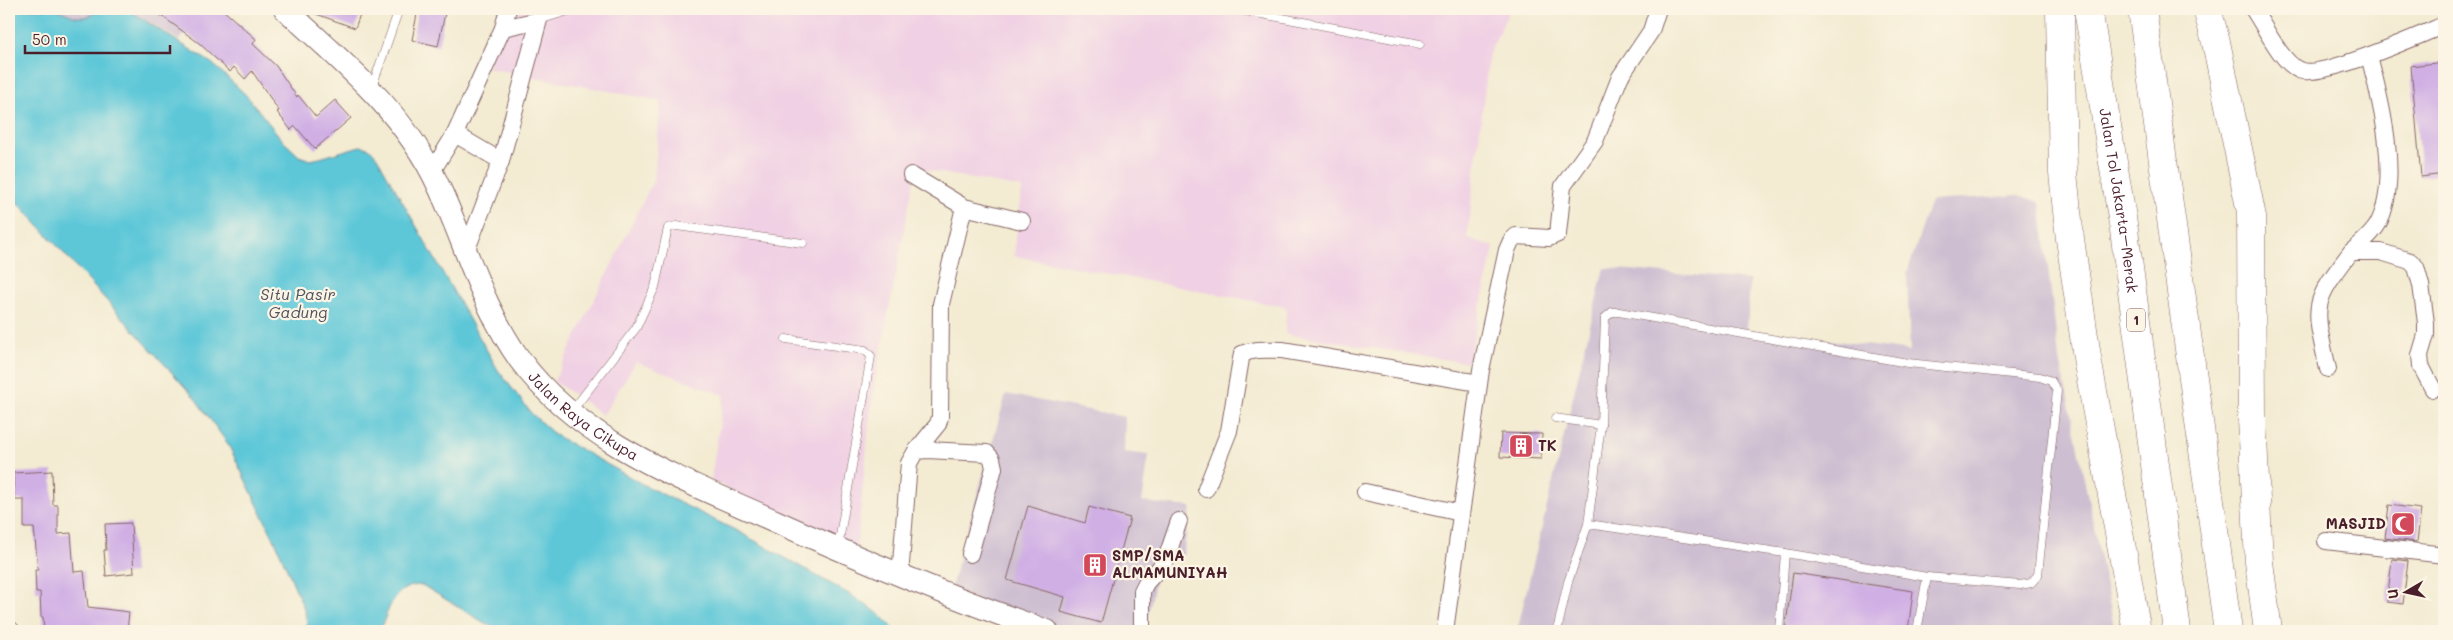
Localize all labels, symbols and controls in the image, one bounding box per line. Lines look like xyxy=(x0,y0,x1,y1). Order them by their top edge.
scale bar xyxy=(25,22,170,54)
text: 50 m xyxy=(32,29,67,49)
street label: Jalan Tol Jakarta–Merak xyxy=(2095,107,2143,294)
water label: Situ Pasir Gadung xyxy=(260,283,336,322)
road number: 1 xyxy=(2127,308,2145,332)
street label: Jalan Raya Cikupa xyxy=(524,367,642,464)
building icon: TK xyxy=(1508,433,1534,459)
place label: TK xyxy=(1538,435,1557,455)
mosque icon: MASJID xyxy=(2390,511,2416,537)
place label: MASJID xyxy=(2326,513,2386,533)
place label: SMP/SMA ALMAMUNIYAH xyxy=(1112,545,1228,582)
building icon: SMP/SMA ALMAMUNIYAH xyxy=(1082,552,1108,578)
north arrow xyxy=(2380,568,2430,618)
text: U xyxy=(2383,588,2403,600)

